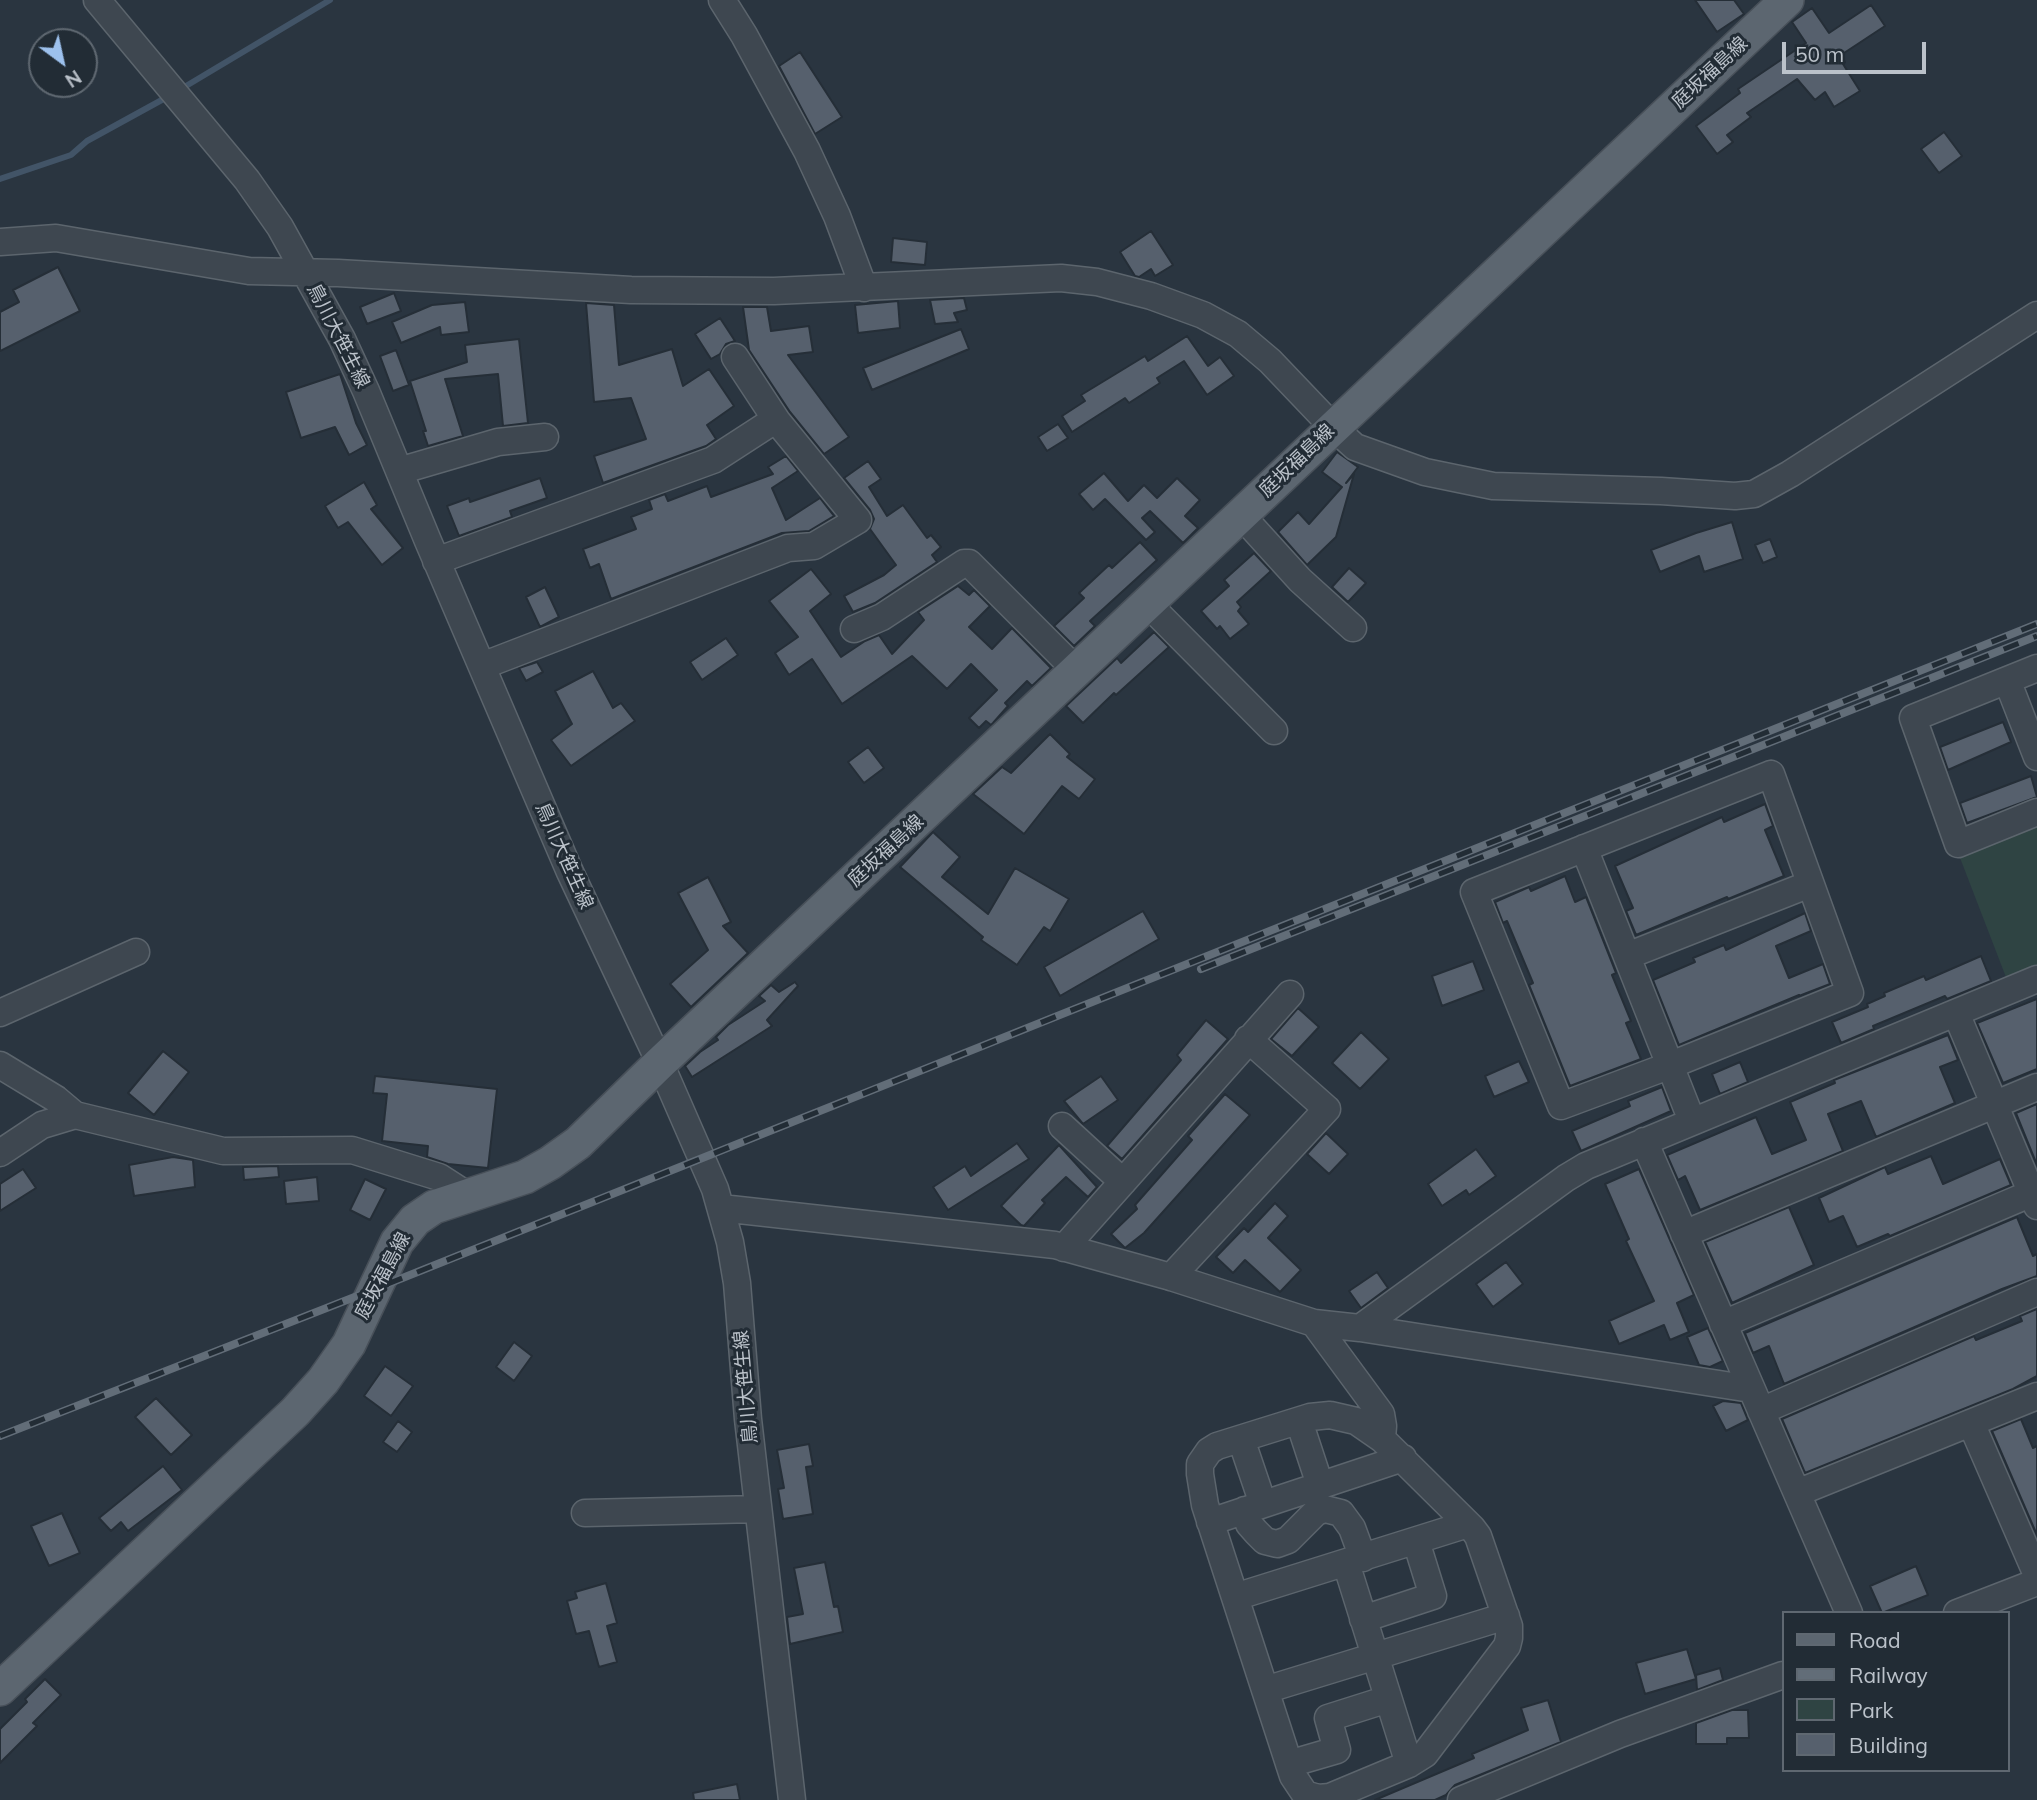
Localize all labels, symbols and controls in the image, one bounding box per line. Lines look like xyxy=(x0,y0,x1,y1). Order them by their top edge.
north arrow xyxy=(28,28,98,98)
scale bar xyxy=(1785,28,1928,72)
street label: 庭坂福島線 xyxy=(1667,32,1753,114)
text: 50 m xyxy=(1795,41,1844,67)
text: N xyxy=(61,65,86,93)
street label: 鳥川大笹生線 xyxy=(302,280,374,392)
street label: 庭坂福島線 xyxy=(1255,420,1339,502)
street label: 鳥川大笹生線 xyxy=(530,799,598,913)
street label: 庭坂福島線 xyxy=(843,810,929,892)
street label: 庭坂福島線 xyxy=(351,1229,415,1323)
street label: 鳥川大笹生線 xyxy=(730,1329,762,1445)
legend xyxy=(1782,1611,2009,1772)
text: Road xyxy=(1849,1627,1900,1653)
text: Railway xyxy=(1849,1662,1928,1688)
text: Park xyxy=(1849,1697,1893,1723)
text: Building xyxy=(1849,1732,1928,1758)

